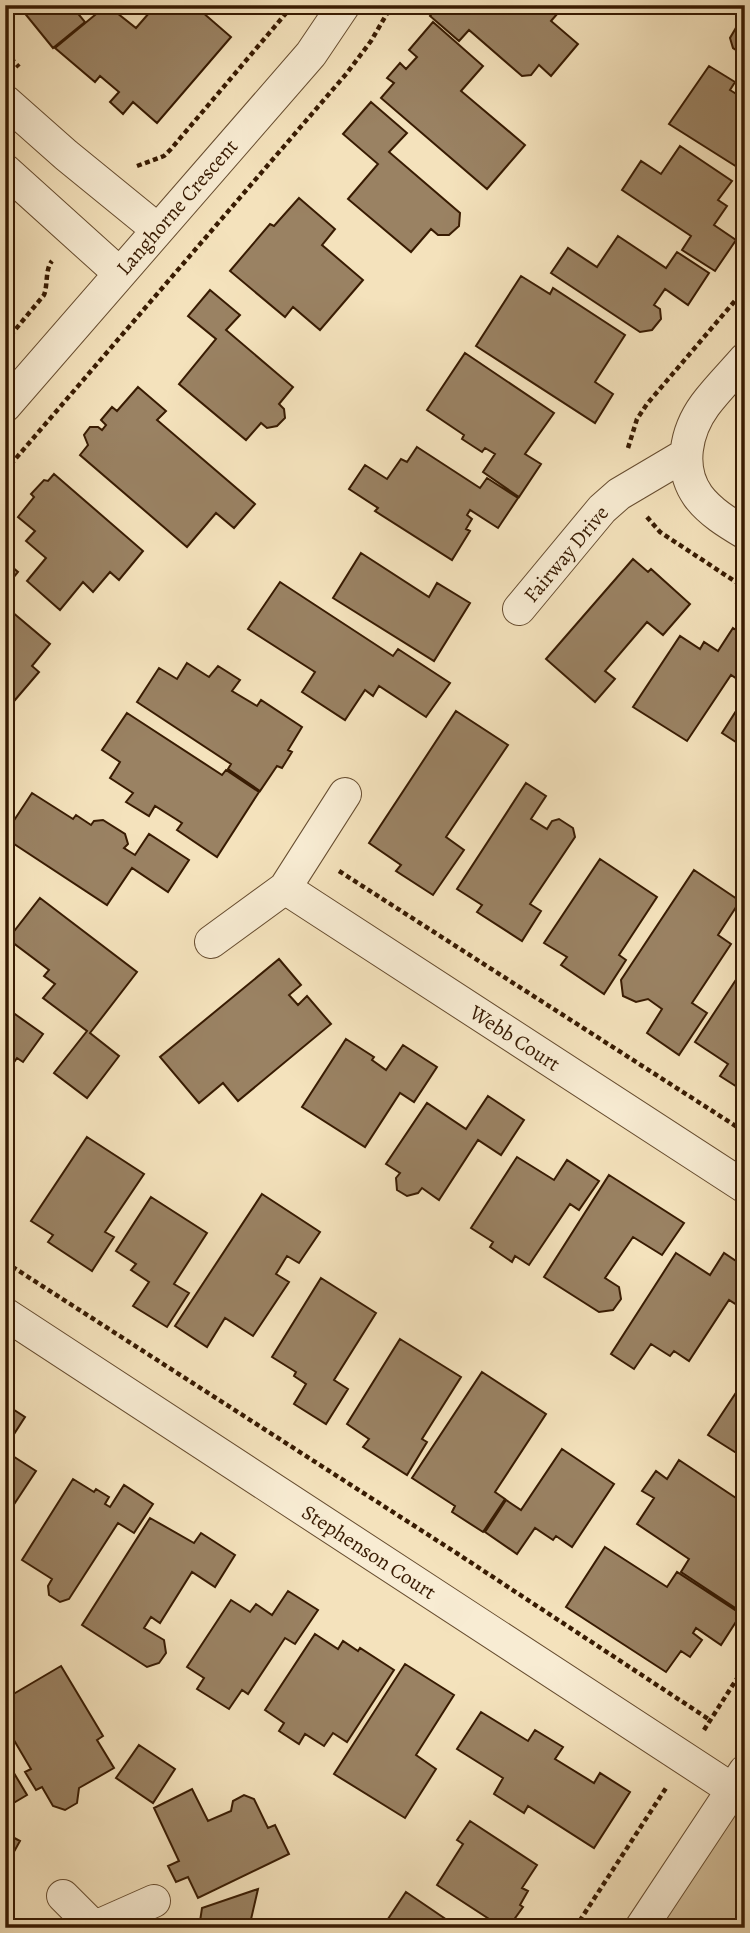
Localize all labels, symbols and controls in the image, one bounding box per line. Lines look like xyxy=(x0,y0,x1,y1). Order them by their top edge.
street label: Langhorne Crescent xyxy=(110,133,244,281)
street label: Fairway Drive xyxy=(517,500,615,608)
street label: Webb Court xyxy=(464,998,566,1078)
street label: Stephenson Court xyxy=(296,1498,442,1606)

